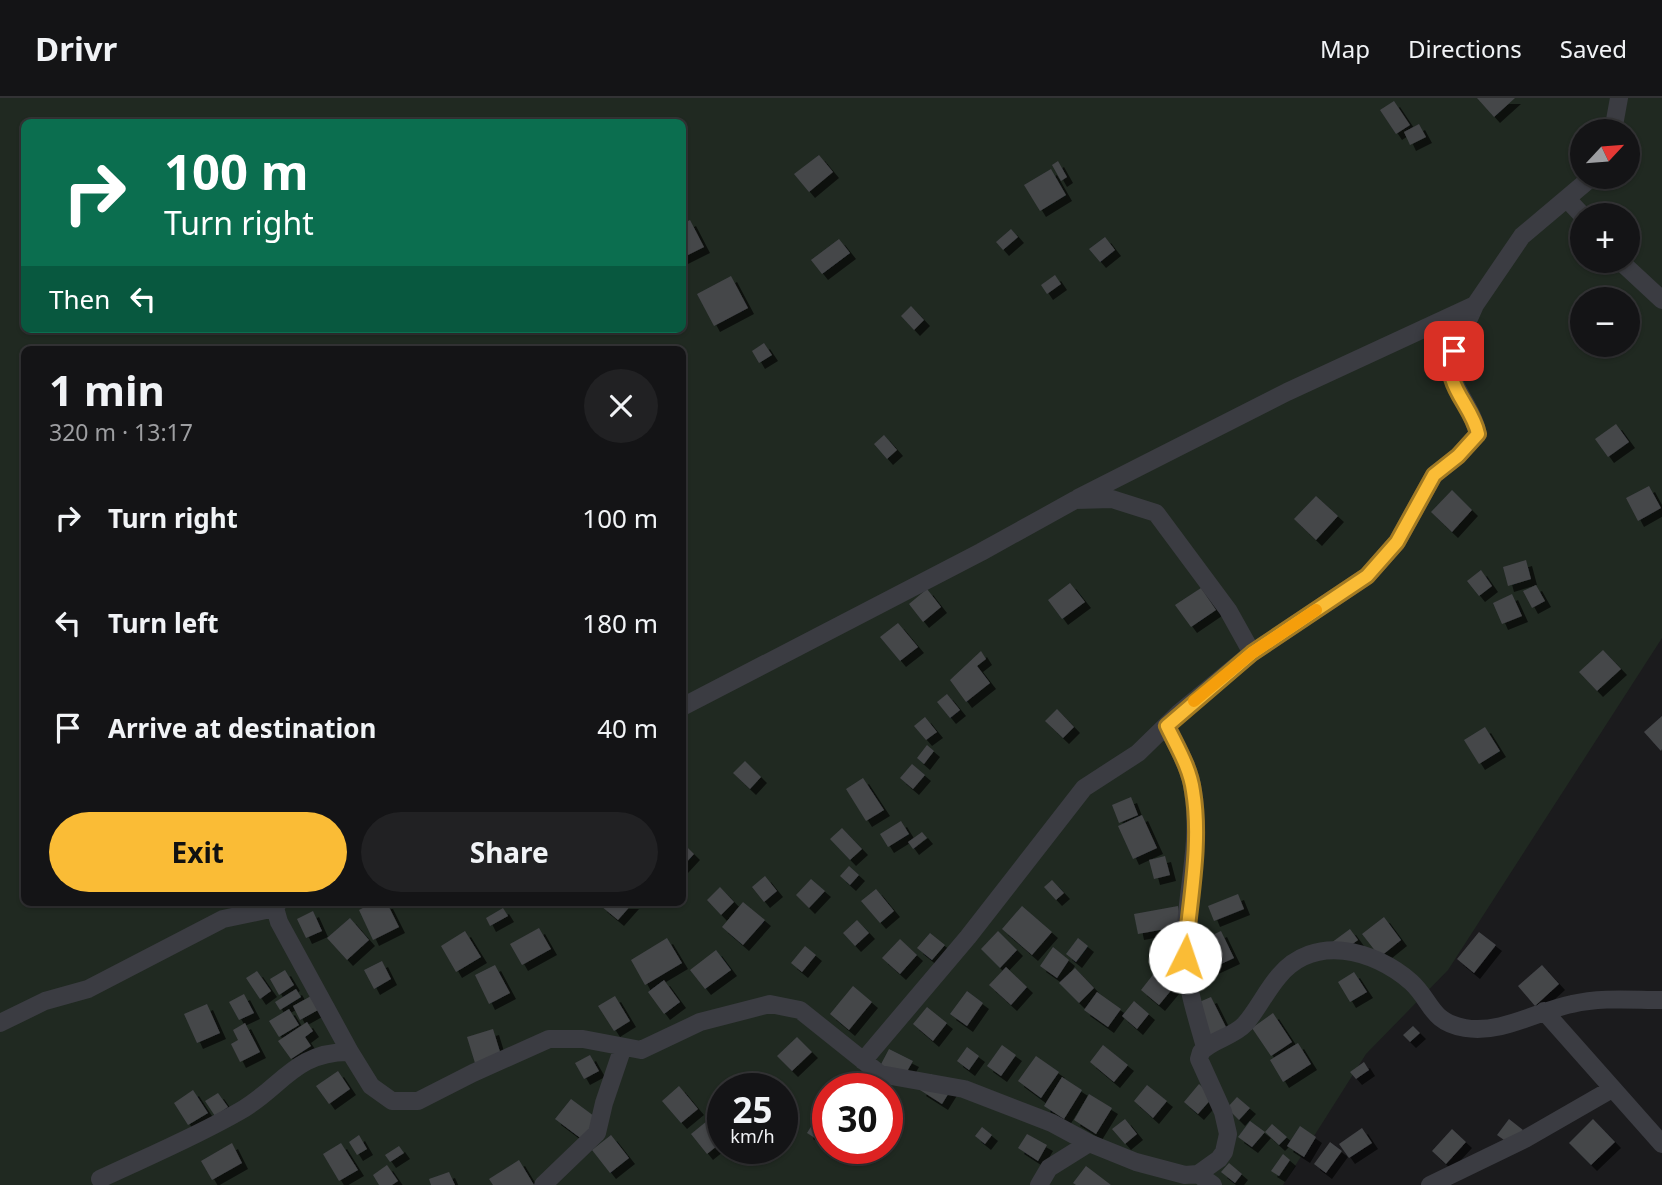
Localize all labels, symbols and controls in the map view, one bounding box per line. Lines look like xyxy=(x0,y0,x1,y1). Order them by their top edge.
text: Drivr xyxy=(35,26,117,71)
text: Map xyxy=(1320,32,1370,65)
text: Directions xyxy=(1408,32,1522,65)
text: Saved xyxy=(1560,32,1627,65)
north arrow xyxy=(1570,119,1640,189)
map controls xyxy=(1570,119,1640,357)
text: 100 m xyxy=(164,138,309,204)
icon: right xyxy=(49,147,140,238)
text: Turn right xyxy=(164,201,314,244)
button: + xyxy=(1570,203,1640,273)
icon: left xyxy=(124,280,162,318)
text: Then xyxy=(49,281,110,317)
button: − xyxy=(1570,287,1640,357)
pin xyxy=(1424,321,1484,381)
icon: arrive xyxy=(1435,332,1473,370)
text: 1 min xyxy=(49,361,165,418)
button: close xyxy=(584,369,658,443)
text: 320 m · 13:17 xyxy=(49,416,193,448)
icon: right xyxy=(49,499,87,537)
text: Turn right xyxy=(108,500,238,536)
text: 100 m xyxy=(582,500,658,536)
icon: left xyxy=(49,604,87,642)
text: Turn left xyxy=(108,605,219,641)
text: 180 m xyxy=(582,605,658,641)
icon: arrive xyxy=(49,709,87,747)
text: Arrive at destination xyxy=(108,710,377,746)
text: 40 m xyxy=(597,710,658,746)
button: Exit xyxy=(49,812,347,892)
button: Share xyxy=(361,812,658,892)
position arrow xyxy=(1148,920,1222,994)
speed limit sign: 30 xyxy=(812,1073,903,1164)
text: 25 xyxy=(732,1086,773,1133)
text: km/h xyxy=(730,1124,775,1148)

